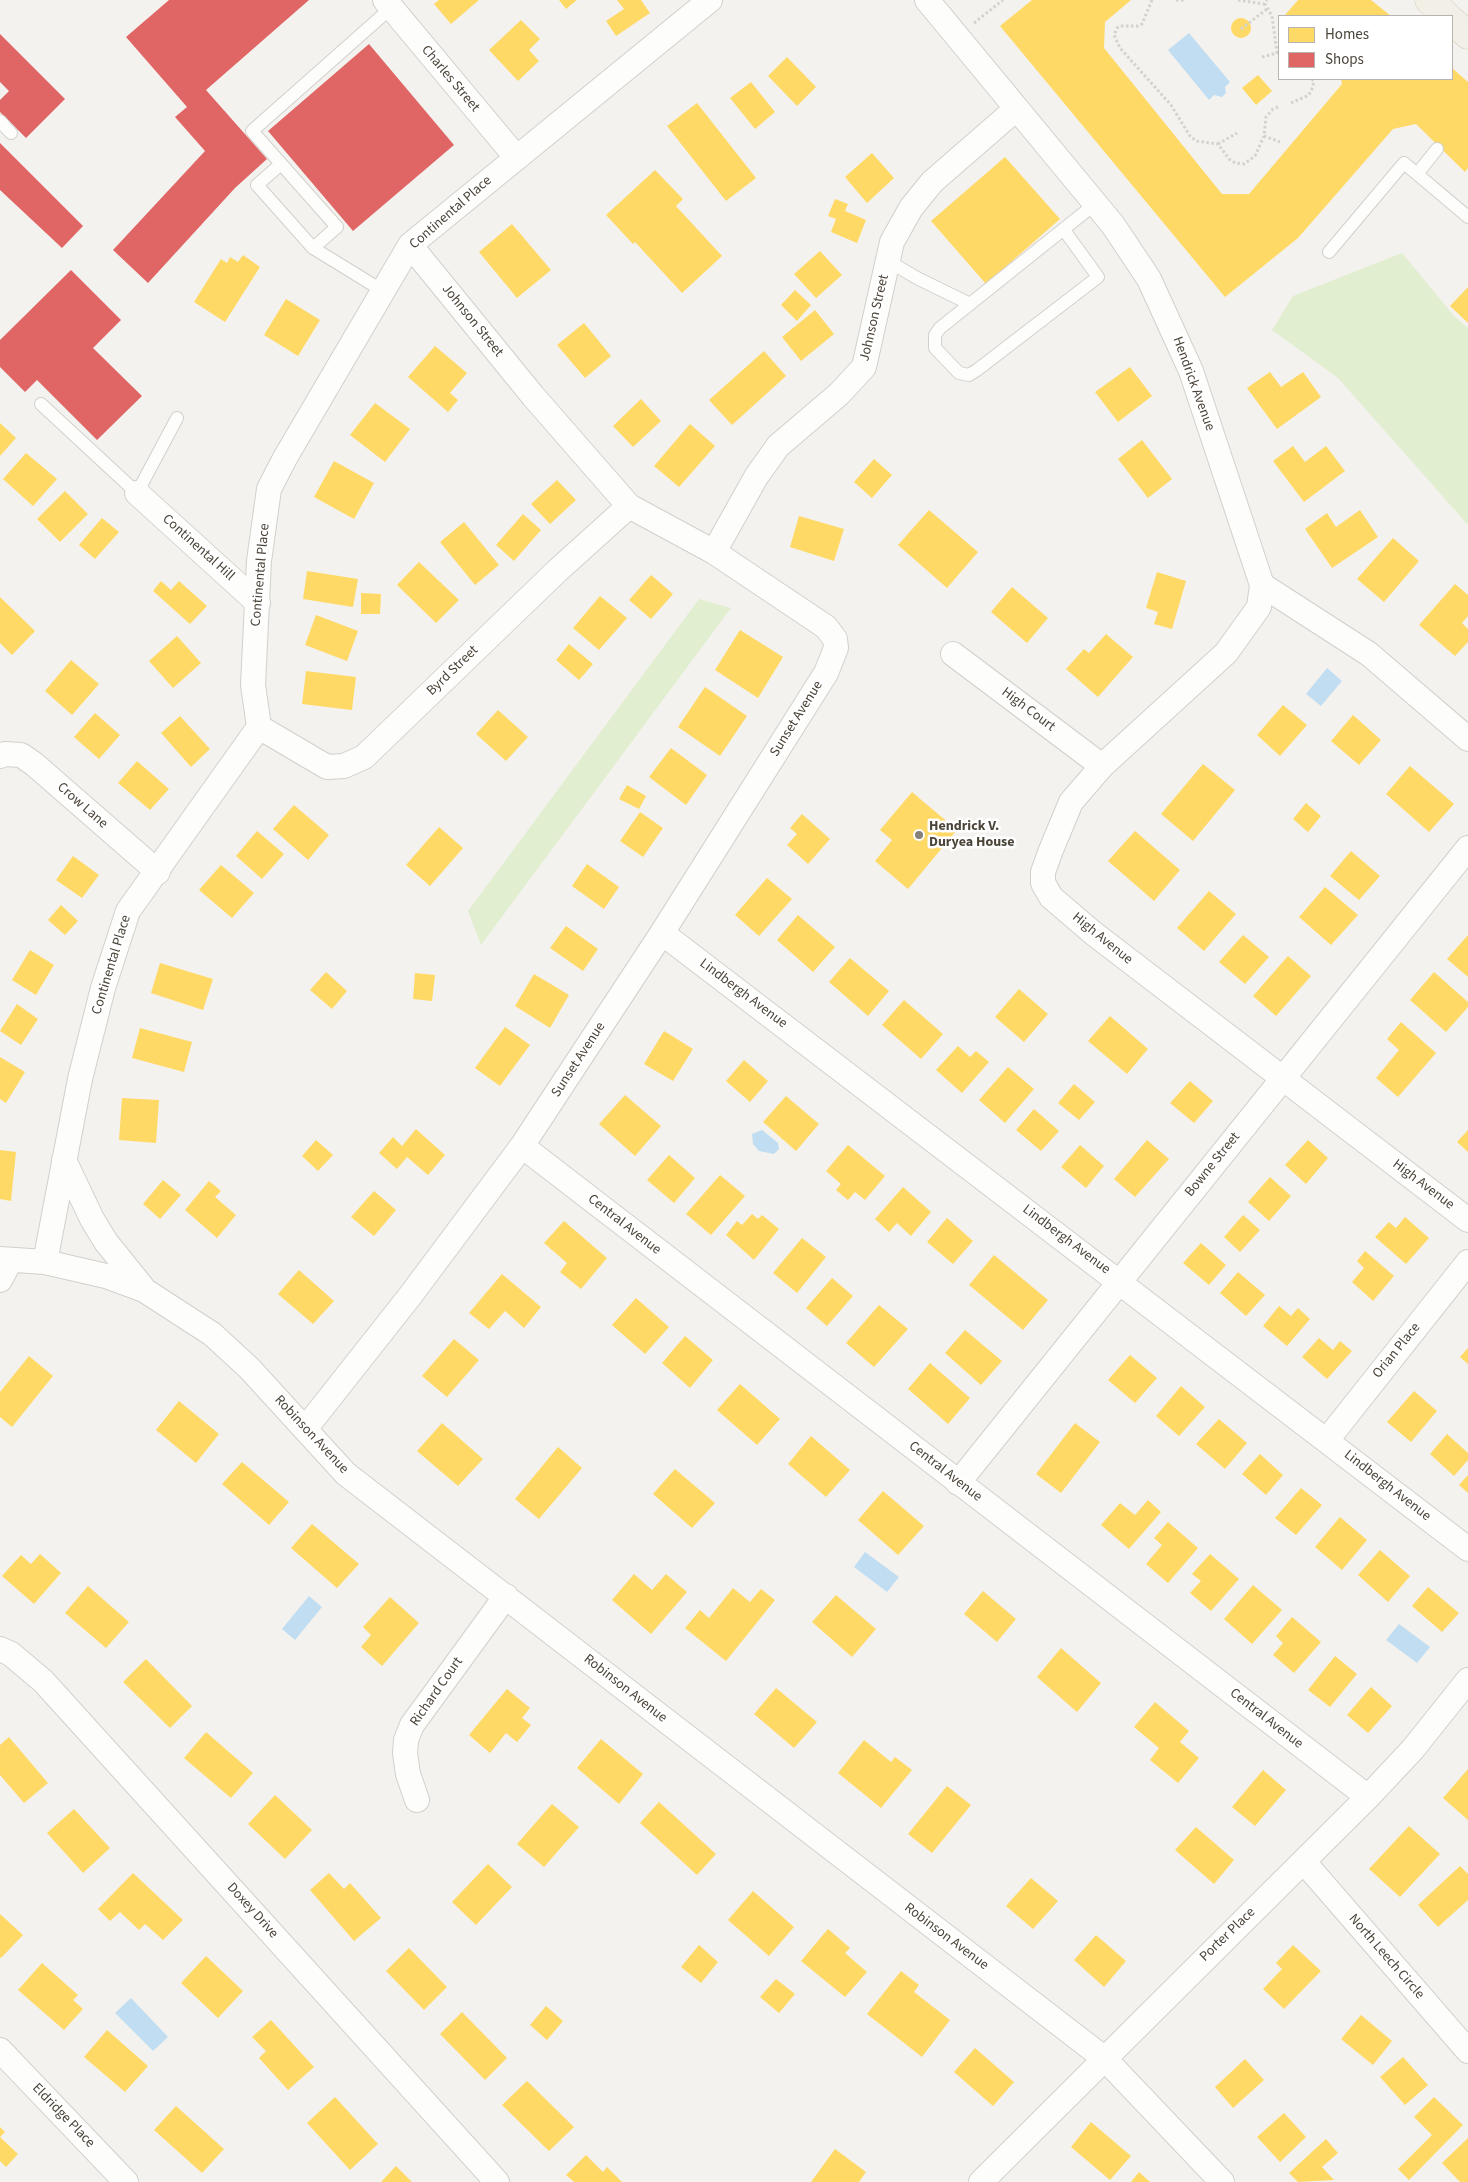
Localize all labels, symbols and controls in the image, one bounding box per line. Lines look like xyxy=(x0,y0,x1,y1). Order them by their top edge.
legend xyxy=(1278,15,1453,80)
text: Homes xyxy=(1325,24,1369,45)
street label: Charles Street xyxy=(417,42,483,116)
text: Shops xyxy=(1325,49,1364,70)
street label: Continental Place xyxy=(407,173,495,253)
street label: Johnson Street xyxy=(857,273,893,363)
street label: Johnson Street xyxy=(438,281,506,361)
street label: Hendrick Avenue xyxy=(1168,335,1218,433)
street label: Continental Hill xyxy=(158,511,238,585)
street label: Continental Place xyxy=(248,523,274,627)
street label: Byrd Street xyxy=(424,642,482,700)
street label: Sunset Avenue xyxy=(767,678,827,760)
street label: High Court xyxy=(998,684,1058,736)
street label: Crow Lane xyxy=(53,779,111,833)
place label: Hendrick V. Duryea House xyxy=(929,819,1015,852)
marker: Hendrick V. Duryea House xyxy=(913,829,925,841)
street label: High Avenue xyxy=(1068,909,1136,969)
street label: Continental Place xyxy=(89,913,135,1017)
street label: Lindbergh Avenue xyxy=(696,955,790,1033)
street label: Sunset Avenue xyxy=(549,1019,609,1101)
street label: Bowne Street xyxy=(1182,1129,1244,1201)
street label: High Avenue xyxy=(1389,1156,1457,1214)
street label: Central Avenue xyxy=(584,1191,664,1259)
street label: Lindbergh Avenue xyxy=(1019,1201,1113,1279)
street label: Orian Place xyxy=(1369,1320,1425,1382)
street label: Robinson Avenue xyxy=(270,1392,352,1478)
street label: Central Avenue xyxy=(905,1438,985,1506)
street label: Lindbergh Avenue xyxy=(1340,1447,1434,1525)
street label: Robinson Avenue xyxy=(580,1651,670,1727)
street label: Richard Court xyxy=(407,1654,467,1730)
street label: Central Avenue xyxy=(1226,1685,1306,1753)
street label: Doxey Drive xyxy=(223,1880,281,1942)
street label: Robinson Avenue xyxy=(900,1900,992,1974)
street label: Porter Place xyxy=(1197,1904,1259,1966)
street label: North Leech Circle xyxy=(1345,1911,1427,2003)
street label: Eldridge Place xyxy=(28,2080,98,2152)

